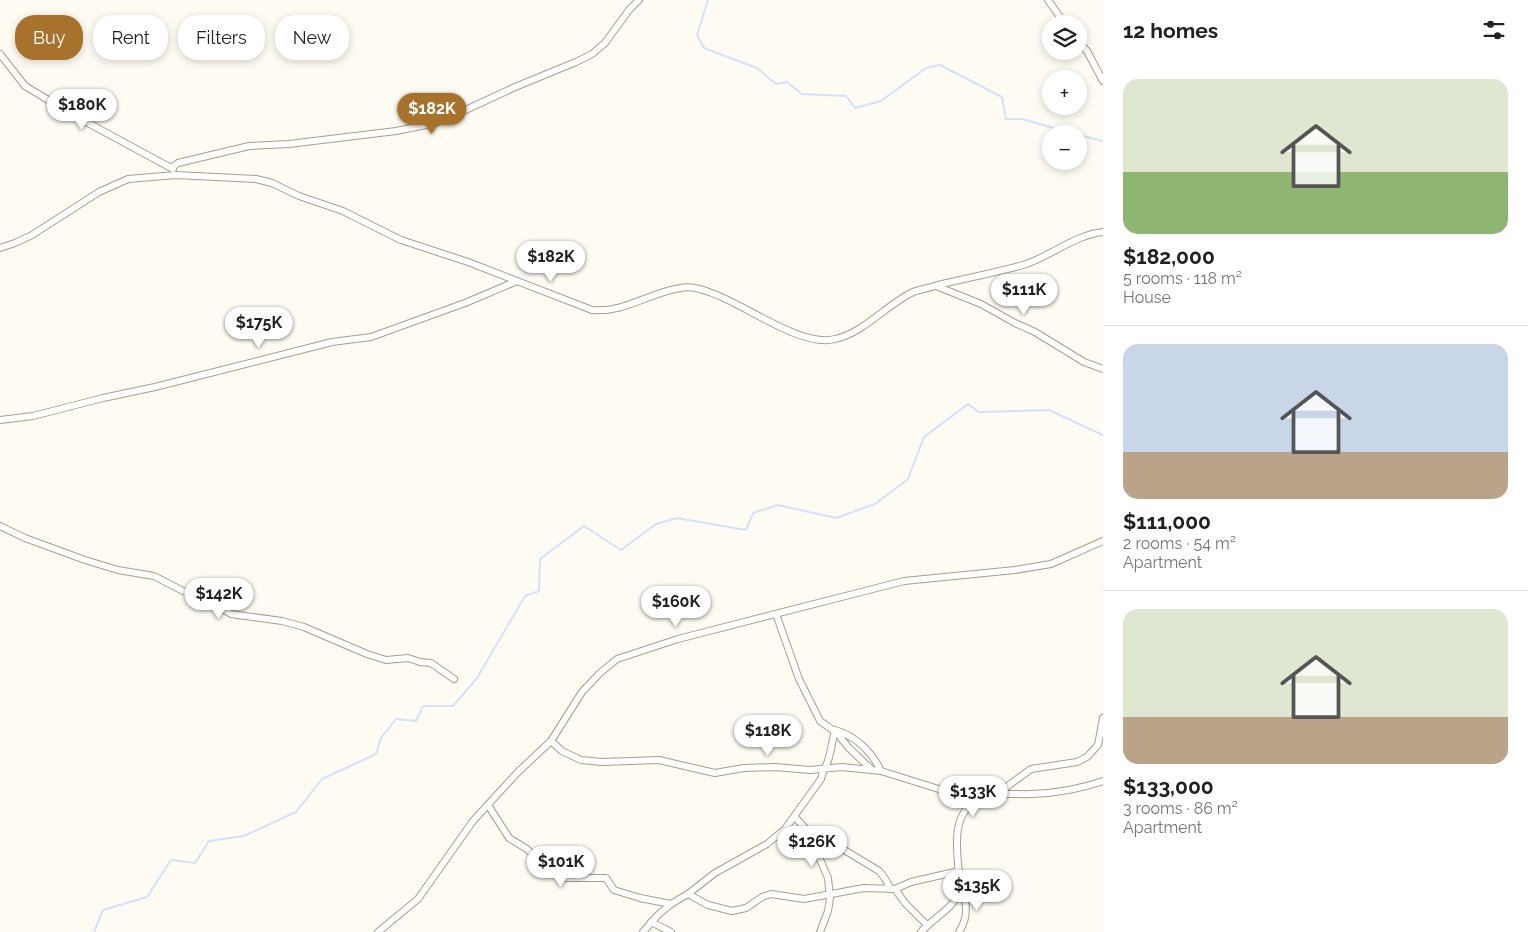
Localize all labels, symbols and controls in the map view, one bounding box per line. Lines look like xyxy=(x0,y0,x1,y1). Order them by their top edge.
chip: Buy xyxy=(15,15,83,60)
chip: Rent xyxy=(93,15,168,60)
chip: Filters xyxy=(178,15,265,60)
chip: New xyxy=(275,15,349,60)
map controls xyxy=(1042,15,1087,170)
button: layers xyxy=(1042,15,1087,60)
icon: filters xyxy=(1480,16,1508,44)
text: 12 homes xyxy=(1123,18,1218,43)
button: + xyxy=(1042,70,1087,115)
pin: $180K xyxy=(47,88,117,131)
pin: $182K xyxy=(397,92,467,135)
text: $180K xyxy=(58,95,106,114)
text: $182K xyxy=(408,99,456,118)
icon: home xyxy=(1271,111,1361,201)
button: − xyxy=(1042,125,1087,170)
pin: $182K xyxy=(516,240,586,283)
text: $182,000 xyxy=(1123,244,1215,269)
text: $182K xyxy=(527,247,575,266)
text: 5 rooms · 118 m² xyxy=(1123,269,1242,288)
pin: $111K xyxy=(989,274,1059,316)
text: $111K xyxy=(1002,280,1046,299)
text: House xyxy=(1123,288,1171,307)
pin: $175K xyxy=(224,306,294,349)
text: $175K xyxy=(236,313,282,332)
icon: home xyxy=(1271,377,1361,467)
text: $111,000 xyxy=(1123,509,1211,534)
text: 2 rooms · 54 m² xyxy=(1123,534,1236,553)
text: Apartment xyxy=(1123,553,1202,572)
pin: $142K xyxy=(184,578,254,620)
text: $142K xyxy=(196,584,242,603)
pin: $160K xyxy=(641,586,711,628)
text: $160K xyxy=(652,592,700,611)
icon: home xyxy=(1271,642,1361,732)
pin: $118K xyxy=(733,714,803,757)
text: $118K xyxy=(745,721,791,740)
text: $133,000 xyxy=(1123,774,1214,799)
pin: $133K xyxy=(938,776,1008,818)
text: $133K xyxy=(950,782,996,801)
text: 3 rooms · 86 m² xyxy=(1123,799,1238,818)
text: Apartment xyxy=(1123,818,1202,837)
pin: $126K xyxy=(777,826,847,868)
text: $126K xyxy=(788,832,836,851)
pin: $101K xyxy=(526,846,596,888)
text: $101K xyxy=(538,852,584,871)
pin: $135K xyxy=(942,870,1012,912)
text: $135K xyxy=(954,876,1000,895)

